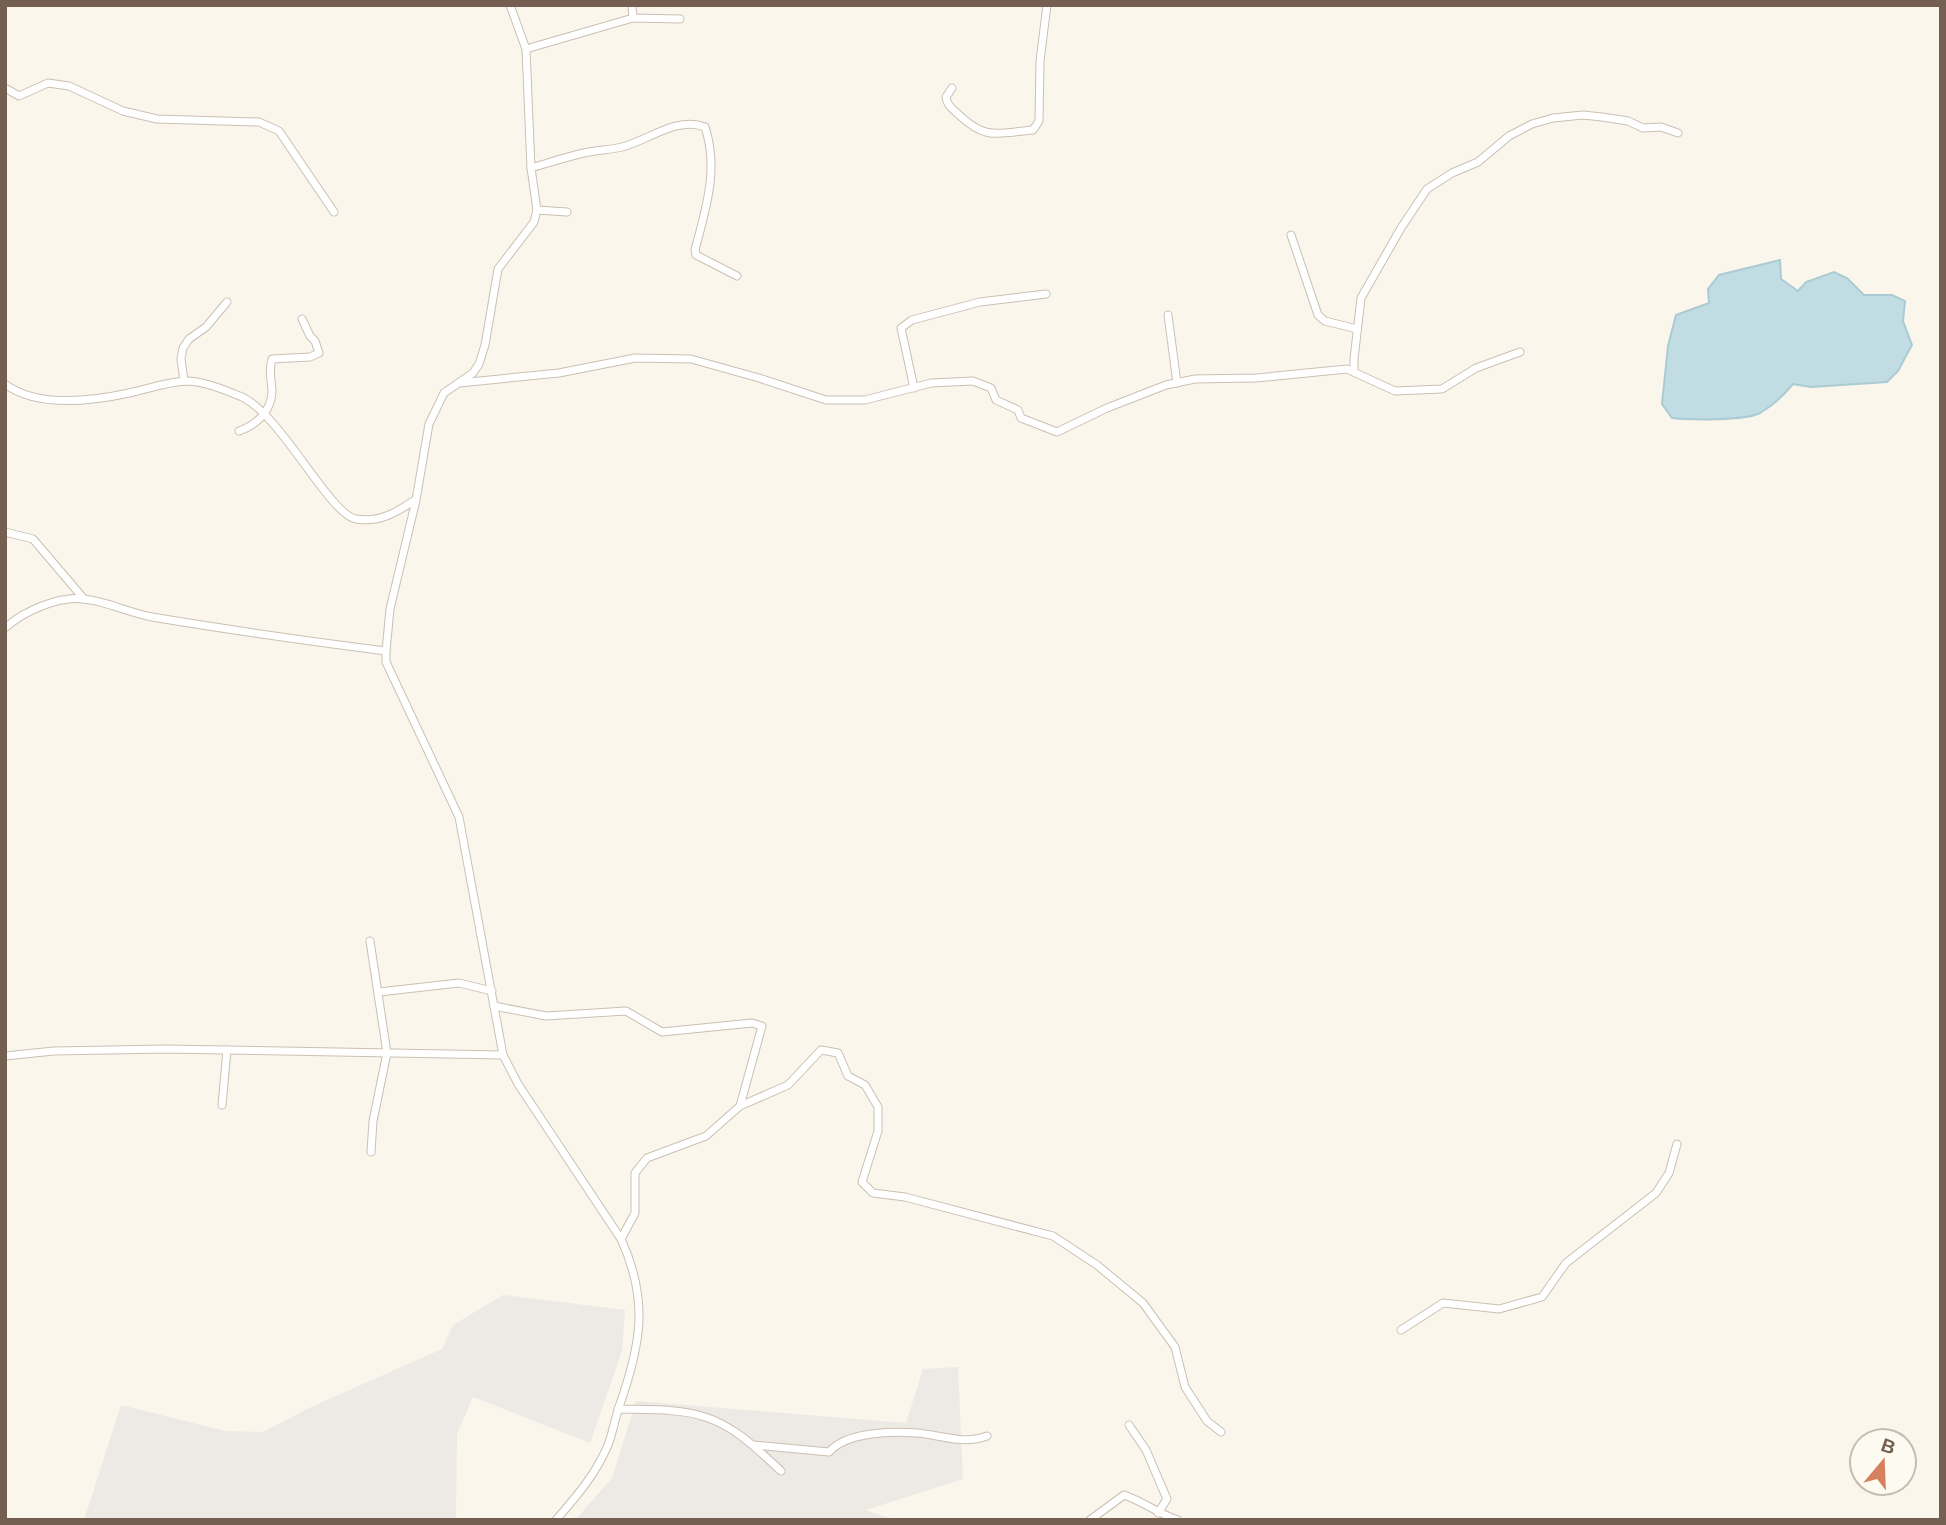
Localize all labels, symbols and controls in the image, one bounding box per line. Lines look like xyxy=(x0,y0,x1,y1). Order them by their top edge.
north arrow xyxy=(1848,1427,1918,1497)
text: B xyxy=(1878,1434,1898,1459)

